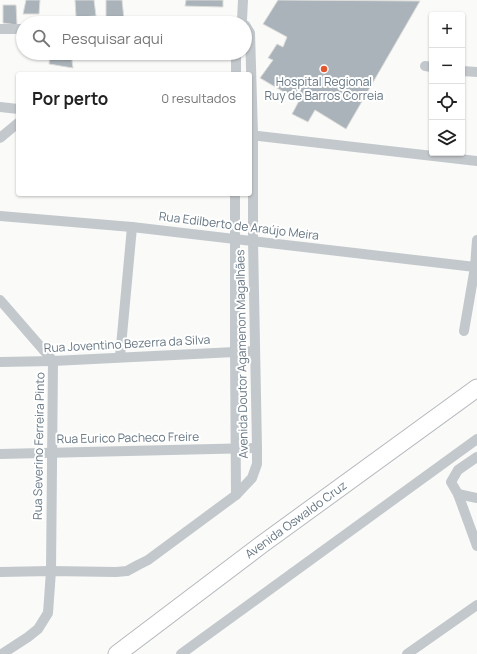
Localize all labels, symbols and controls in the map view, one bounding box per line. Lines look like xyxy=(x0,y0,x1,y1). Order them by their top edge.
map controls xyxy=(429,12,465,156)
button: + xyxy=(429,12,465,48)
search box xyxy=(16,16,252,60)
icon: search xyxy=(30,27,52,49)
text: Pesquisar aqui xyxy=(62,28,163,49)
button: − xyxy=(429,48,465,84)
marker: Hospital Regional Ruy de Barros Correia xyxy=(319,64,329,74)
place label: Hospital Regional Ruy de Barros Correia xyxy=(265,73,383,104)
button: locate xyxy=(429,84,465,120)
text: Por perto xyxy=(32,87,108,110)
text: 0 resultados xyxy=(161,89,236,107)
button: layers xyxy=(429,120,465,156)
street label: Rua Edilberto de Araújo Meira xyxy=(158,207,320,244)
street label: Avenida Doutor Agamenon Magalhães xyxy=(231,249,252,459)
street label: Rua Joventino Bezerra da Silva xyxy=(43,331,211,356)
street label: Rua Severino Ferreira Pinto xyxy=(29,372,48,520)
street label: Rua Eurico Pacheco Freire xyxy=(57,428,199,447)
street label: Avenida Oswaldo Cruz xyxy=(241,477,350,562)

